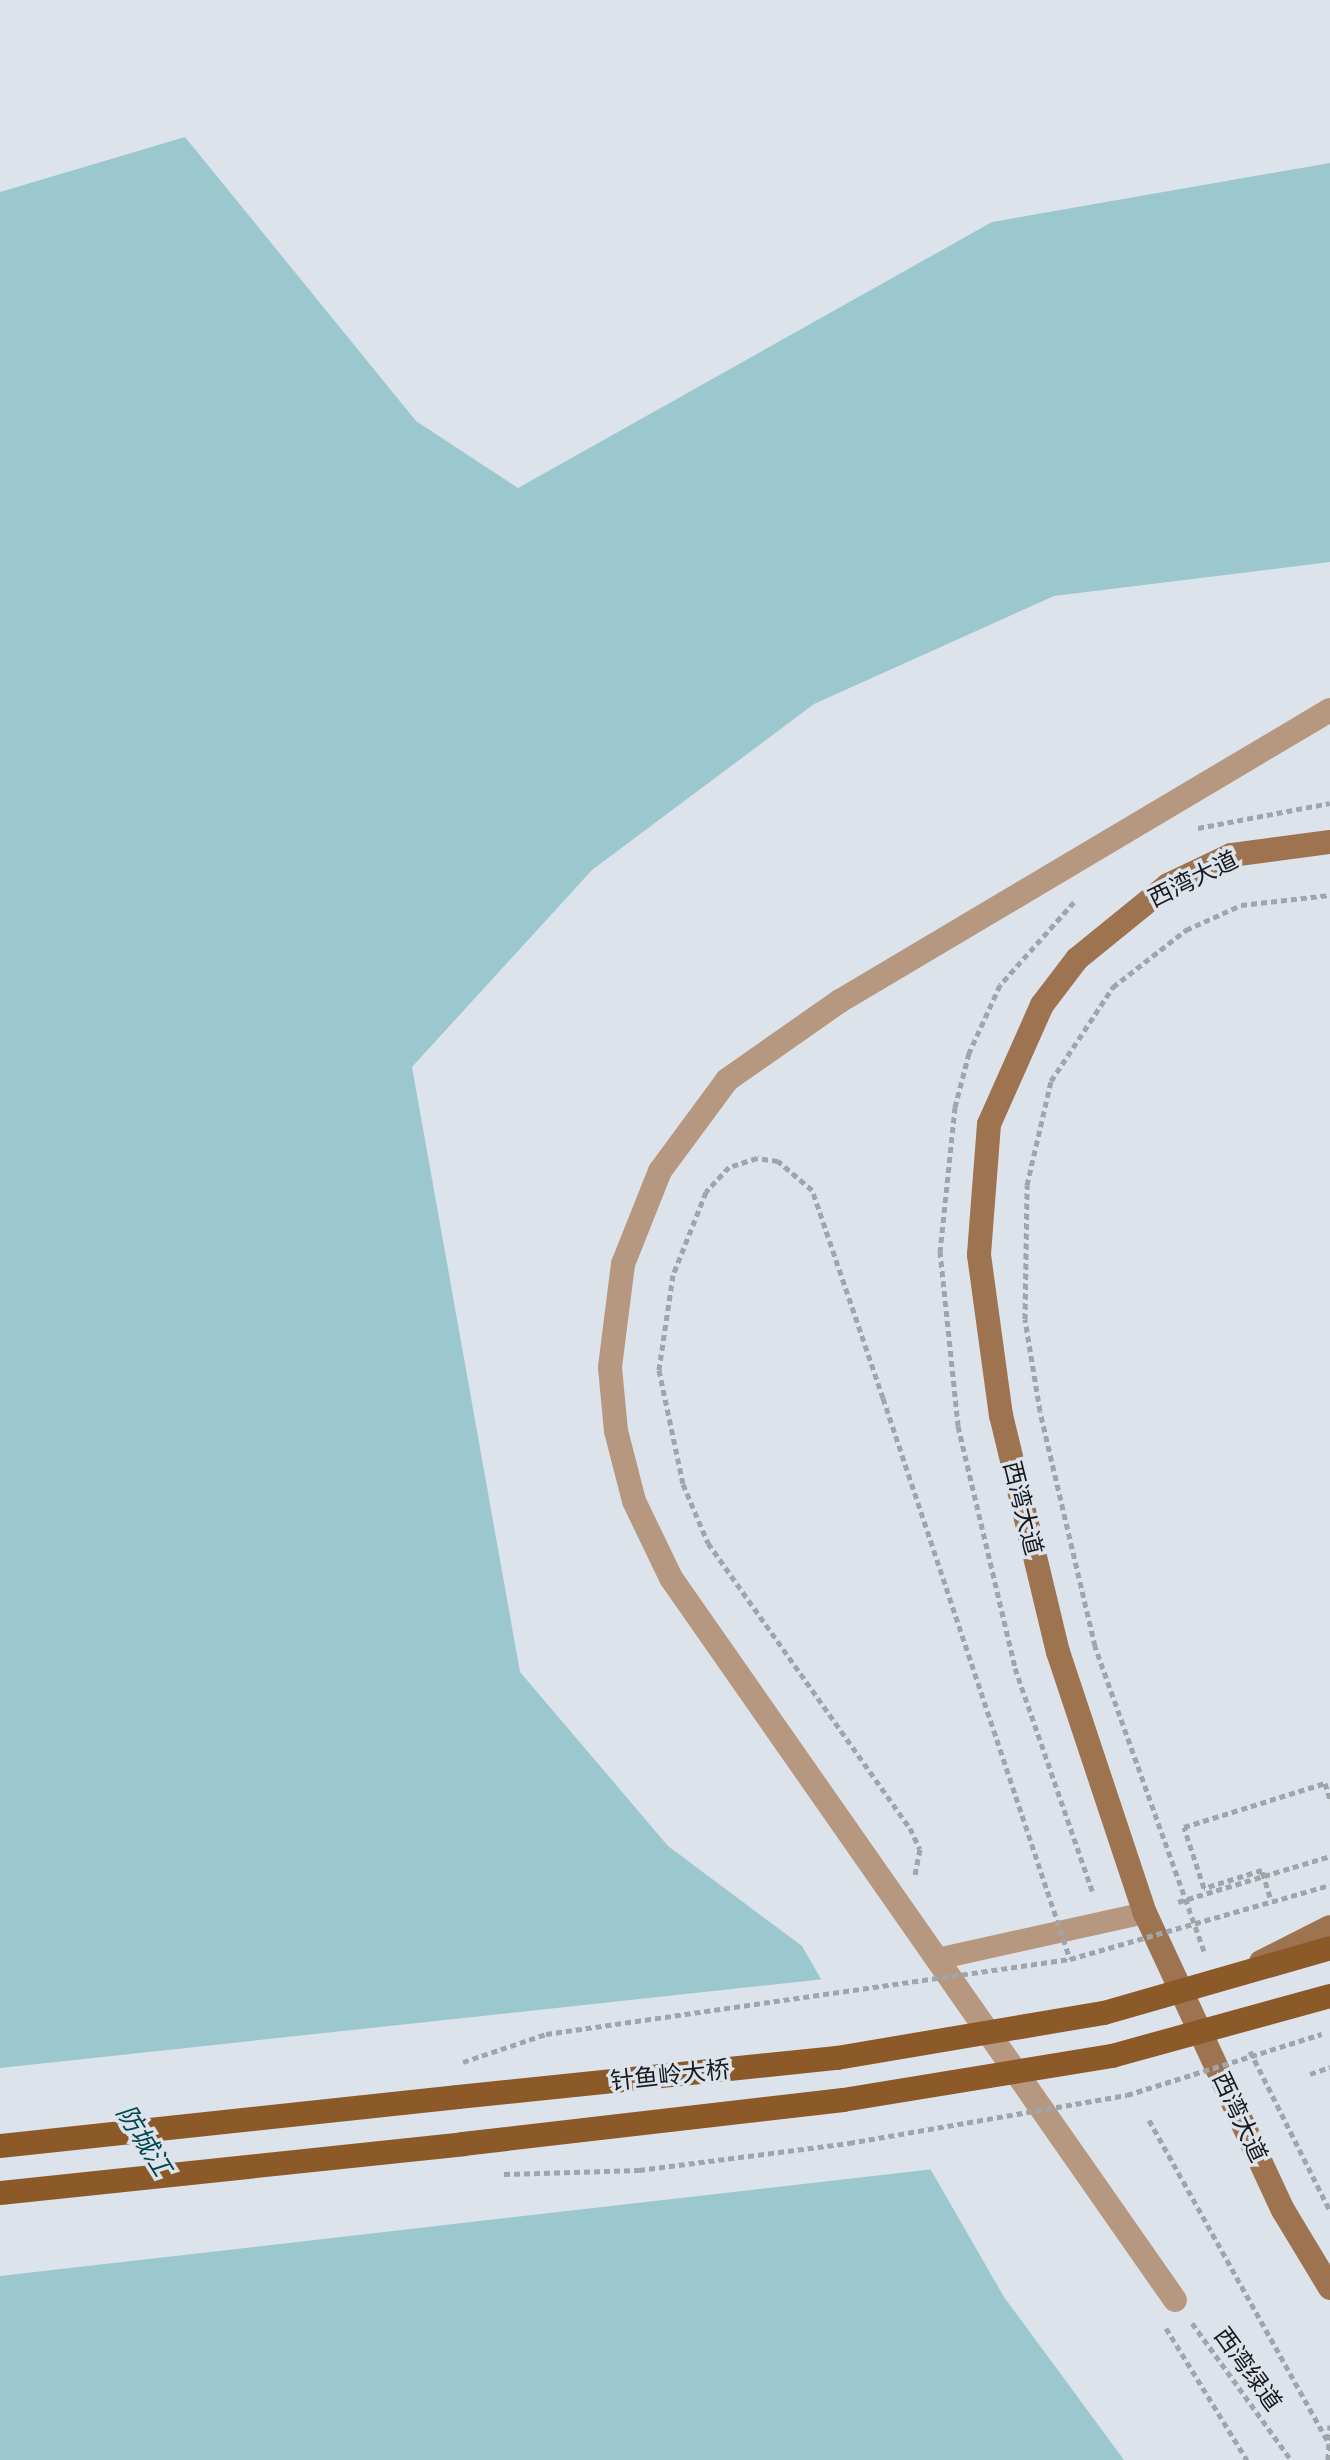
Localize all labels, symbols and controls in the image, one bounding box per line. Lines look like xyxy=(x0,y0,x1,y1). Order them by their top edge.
street label: 西湾大道 xyxy=(1144,845,1242,913)
street label: 西湾大道 xyxy=(997,1458,1049,1558)
street label: 针鱼岭大桥 xyxy=(609,2054,731,2096)
street label: 西湾大道 xyxy=(1207,2067,1273,2167)
water label: 防城江 xyxy=(110,2099,178,2181)
street label: 西湾绿道 xyxy=(1208,2322,1288,2416)

